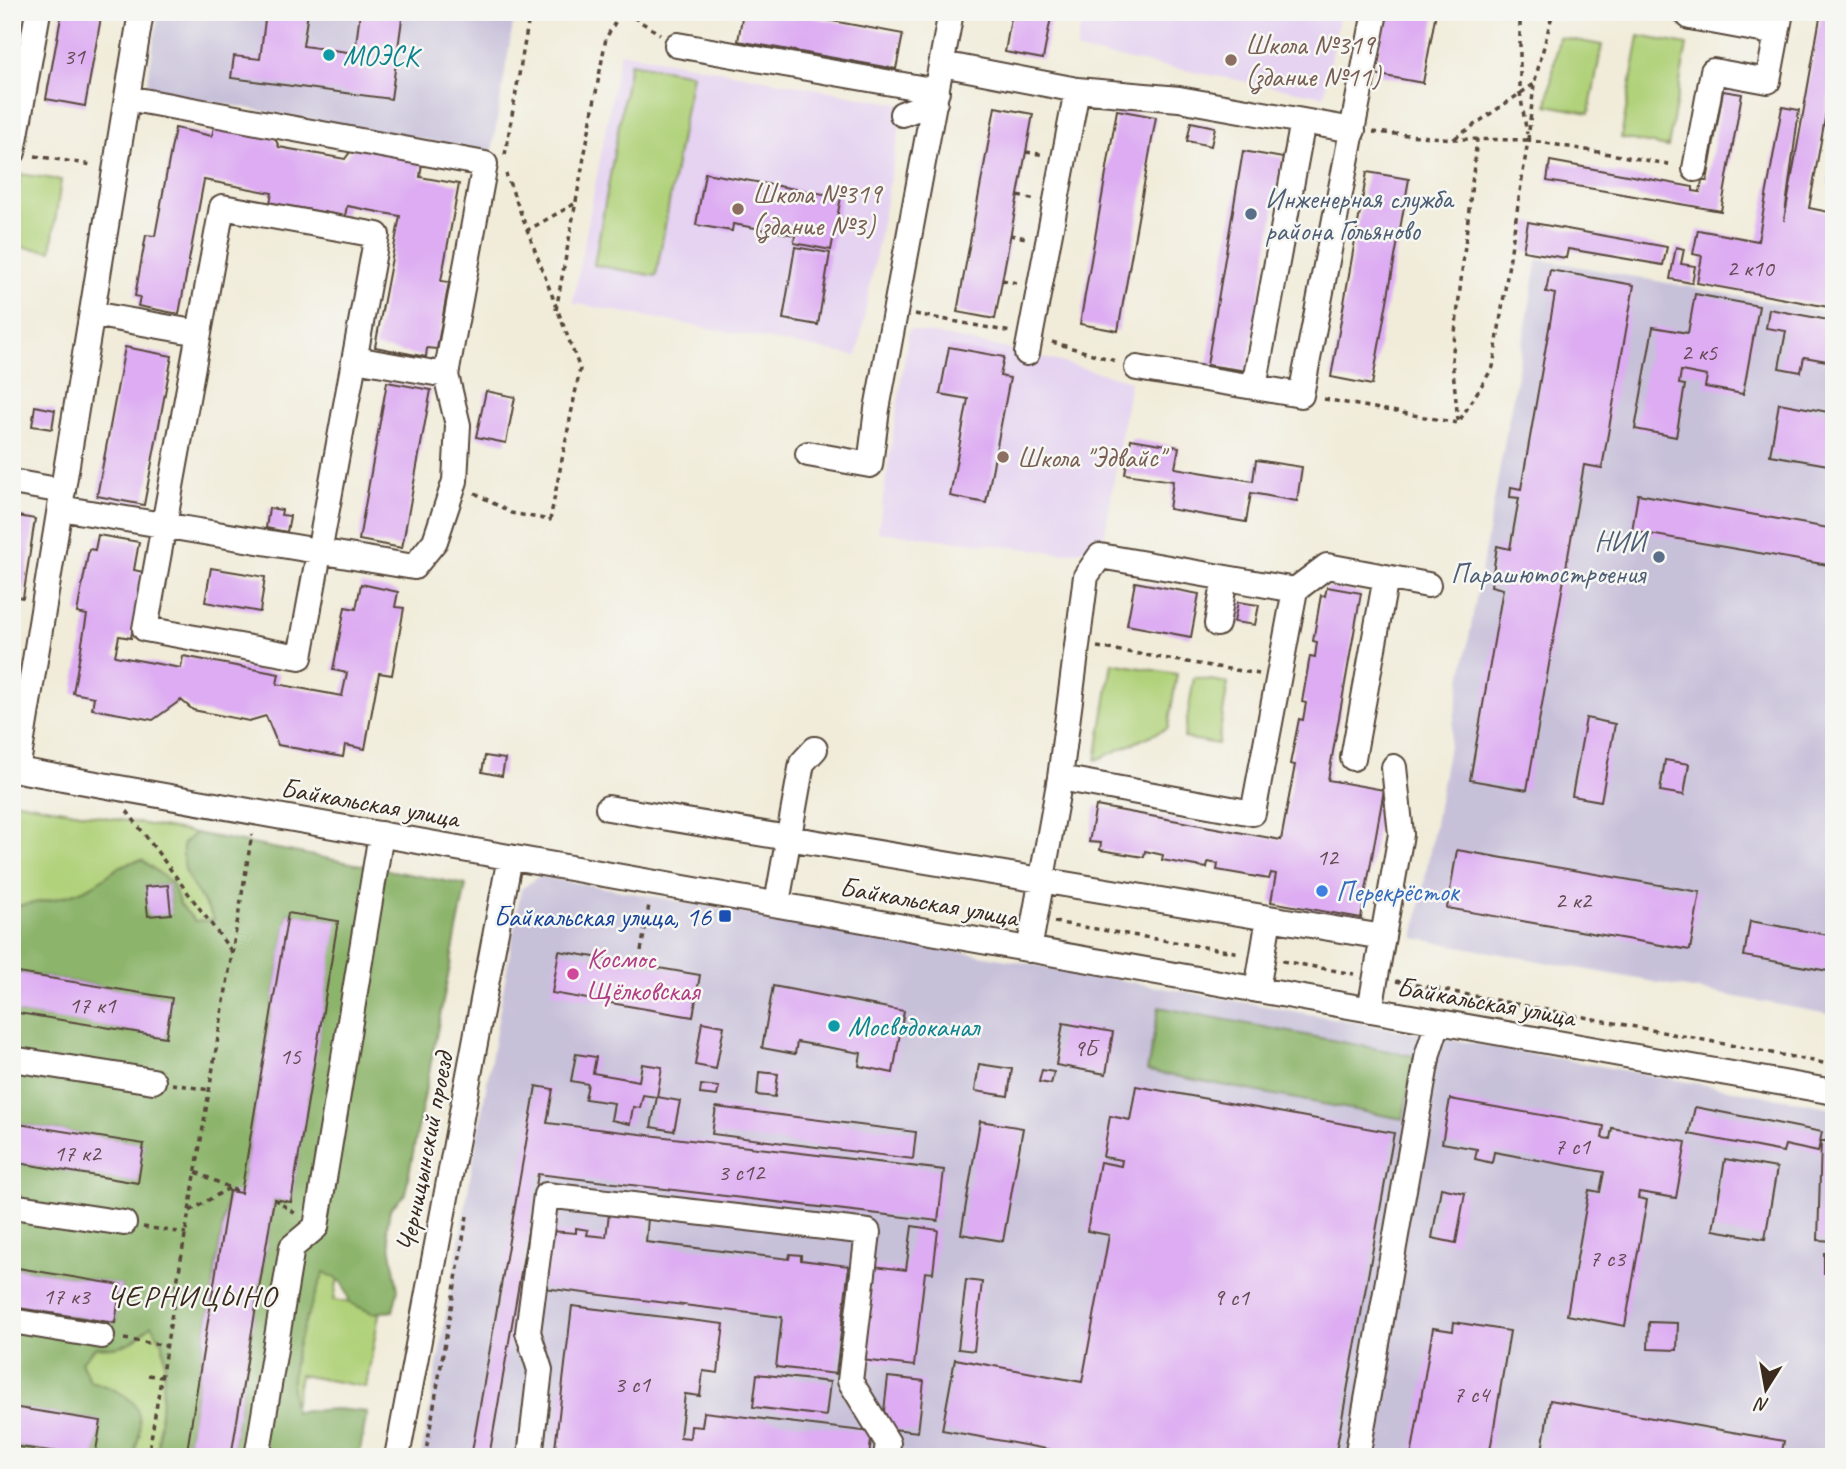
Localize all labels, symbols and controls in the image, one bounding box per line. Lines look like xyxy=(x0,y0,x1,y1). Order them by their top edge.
place label: Школа №319 (здание №11) xyxy=(1245,27,1382,95)
place label: МОЭСК xyxy=(343,38,423,73)
house number: 31 xyxy=(63,41,86,71)
marker: МОЭСК xyxy=(321,47,337,63)
marker: Школа №319 (здание №11) xyxy=(1223,52,1239,68)
place label: Школа №319 (здание №3) xyxy=(752,176,884,244)
place label: Инженерная служба района Гольяново xyxy=(1265,181,1455,248)
marker: Школа №319 (здание №3) xyxy=(730,201,746,217)
marker: Инженерная служба района Гольяново xyxy=(1243,206,1259,222)
house number: 2 к10 xyxy=(1726,253,1776,283)
house number: 2 к5 xyxy=(1681,337,1718,367)
place label: Школа "Эдвайс" xyxy=(1017,440,1170,475)
marker: Школа "Эдвайс" xyxy=(995,449,1011,465)
place label: НИИ Парашютостроения xyxy=(1451,524,1650,591)
marker: НИИ Парашютостроения xyxy=(1651,549,1667,565)
street label: Байкальская улица xyxy=(278,770,464,836)
house number: 12 xyxy=(1316,842,1340,872)
street label: Байкальская улица xyxy=(837,869,1023,935)
place label: Перекрёсток xyxy=(1336,874,1461,909)
marker: Перекрёсток xyxy=(1314,883,1330,899)
house number: 2 к2 xyxy=(1555,885,1593,915)
place label: Байкальская улица, 16 xyxy=(493,899,712,934)
marker: Байкальская улица, 16 xyxy=(717,908,733,924)
place label: Космос Щёлковская xyxy=(587,941,702,1008)
marker: Космос Щёлковская xyxy=(565,966,581,982)
street label: Байкальская улица xyxy=(1394,969,1580,1035)
house number: 17 к1 xyxy=(68,990,117,1020)
place label: Мосводоканал xyxy=(848,1009,981,1044)
marker: Мосводоканал xyxy=(826,1018,842,1034)
house number: 9Б xyxy=(1073,1033,1100,1063)
house number: 15 xyxy=(279,1041,302,1071)
street label: Черницынский проезд xyxy=(388,1046,462,1255)
house number: 7 с1 xyxy=(1554,1131,1591,1161)
house number: 17 к2 xyxy=(53,1138,103,1168)
house number: 3 с12 xyxy=(718,1157,767,1187)
house number: 7 с3 xyxy=(1589,1243,1627,1273)
district label: ЧЕРНИЦЫНО xyxy=(106,1277,279,1315)
house number: 17 к3 xyxy=(42,1281,92,1311)
house number: 9 с1 xyxy=(1213,1282,1250,1312)
north arrow xyxy=(1730,1354,1800,1424)
house number: 3 с1 xyxy=(614,1369,651,1399)
house number: 7 с4 xyxy=(1453,1379,1491,1409)
text: N xyxy=(1752,1391,1771,1418)

